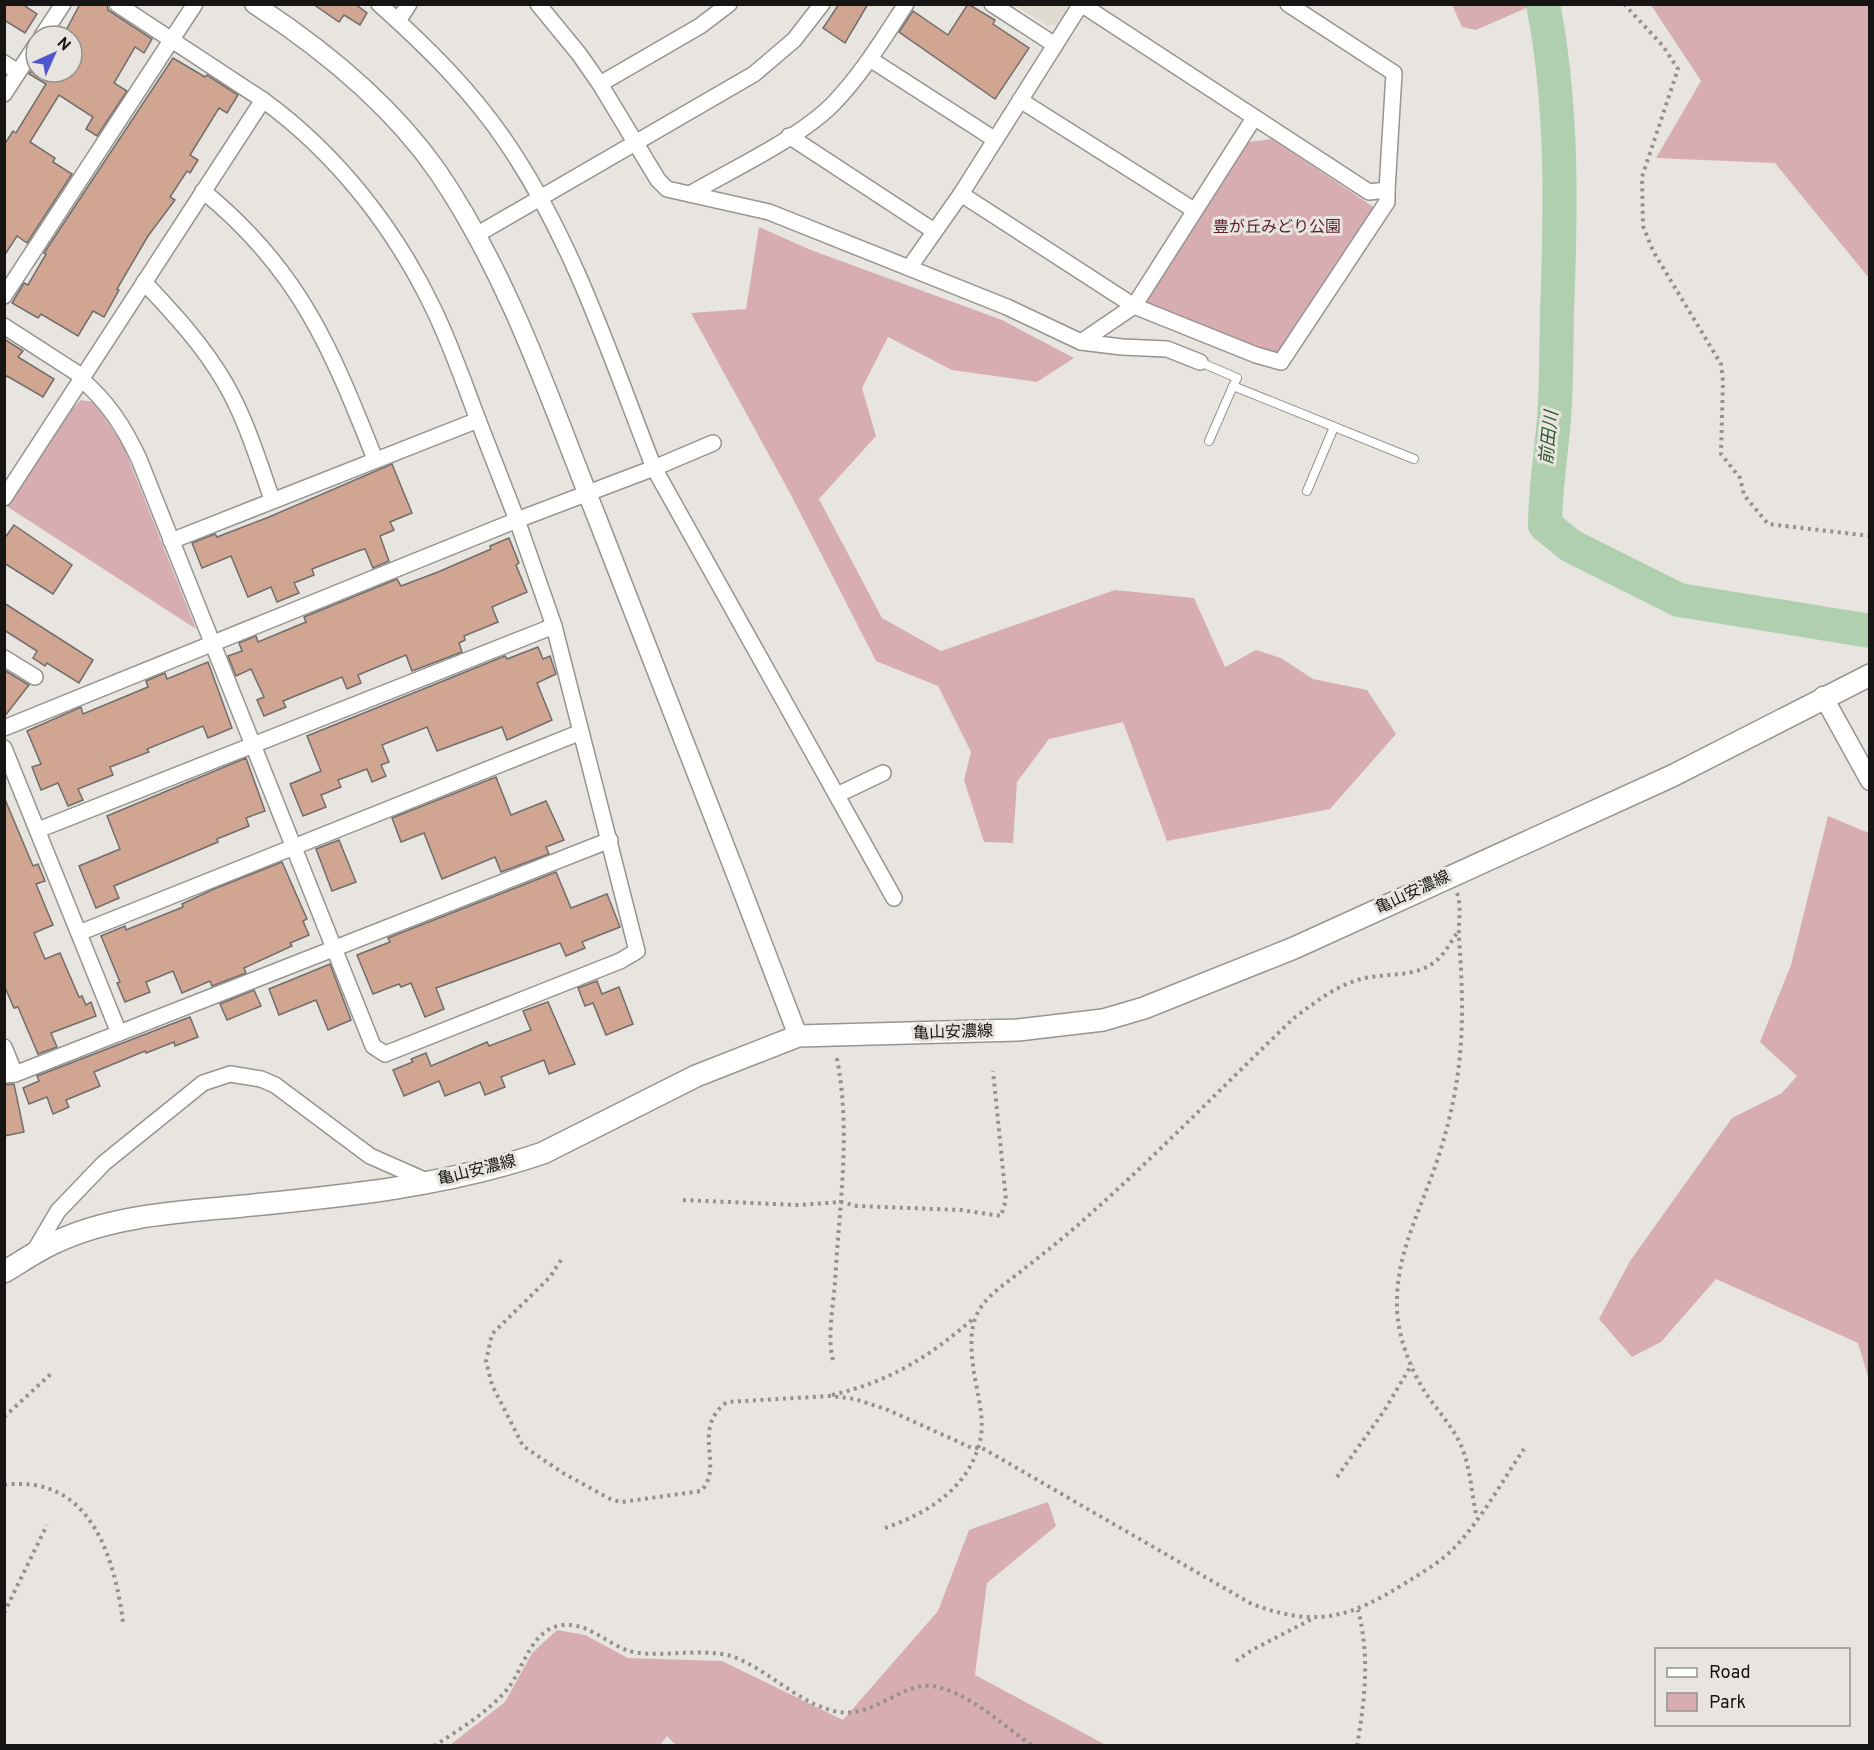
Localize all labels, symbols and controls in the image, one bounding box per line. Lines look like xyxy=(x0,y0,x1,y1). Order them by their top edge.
north arrow xyxy=(24,24,84,84)
text: N xyxy=(52,34,74,56)
park label: 豊が丘みどり公園 xyxy=(1213,218,1341,238)
water label: 前田川 xyxy=(1536,408,1564,466)
street label: 亀山安濃線 xyxy=(1373,867,1453,919)
street label: 亀山安濃線 xyxy=(913,1022,993,1044)
street label: 亀山安濃線 xyxy=(436,1152,518,1190)
legend xyxy=(1655,1648,1850,1726)
text: Road xyxy=(1709,1662,1751,1685)
text: Park xyxy=(1709,1692,1746,1715)

